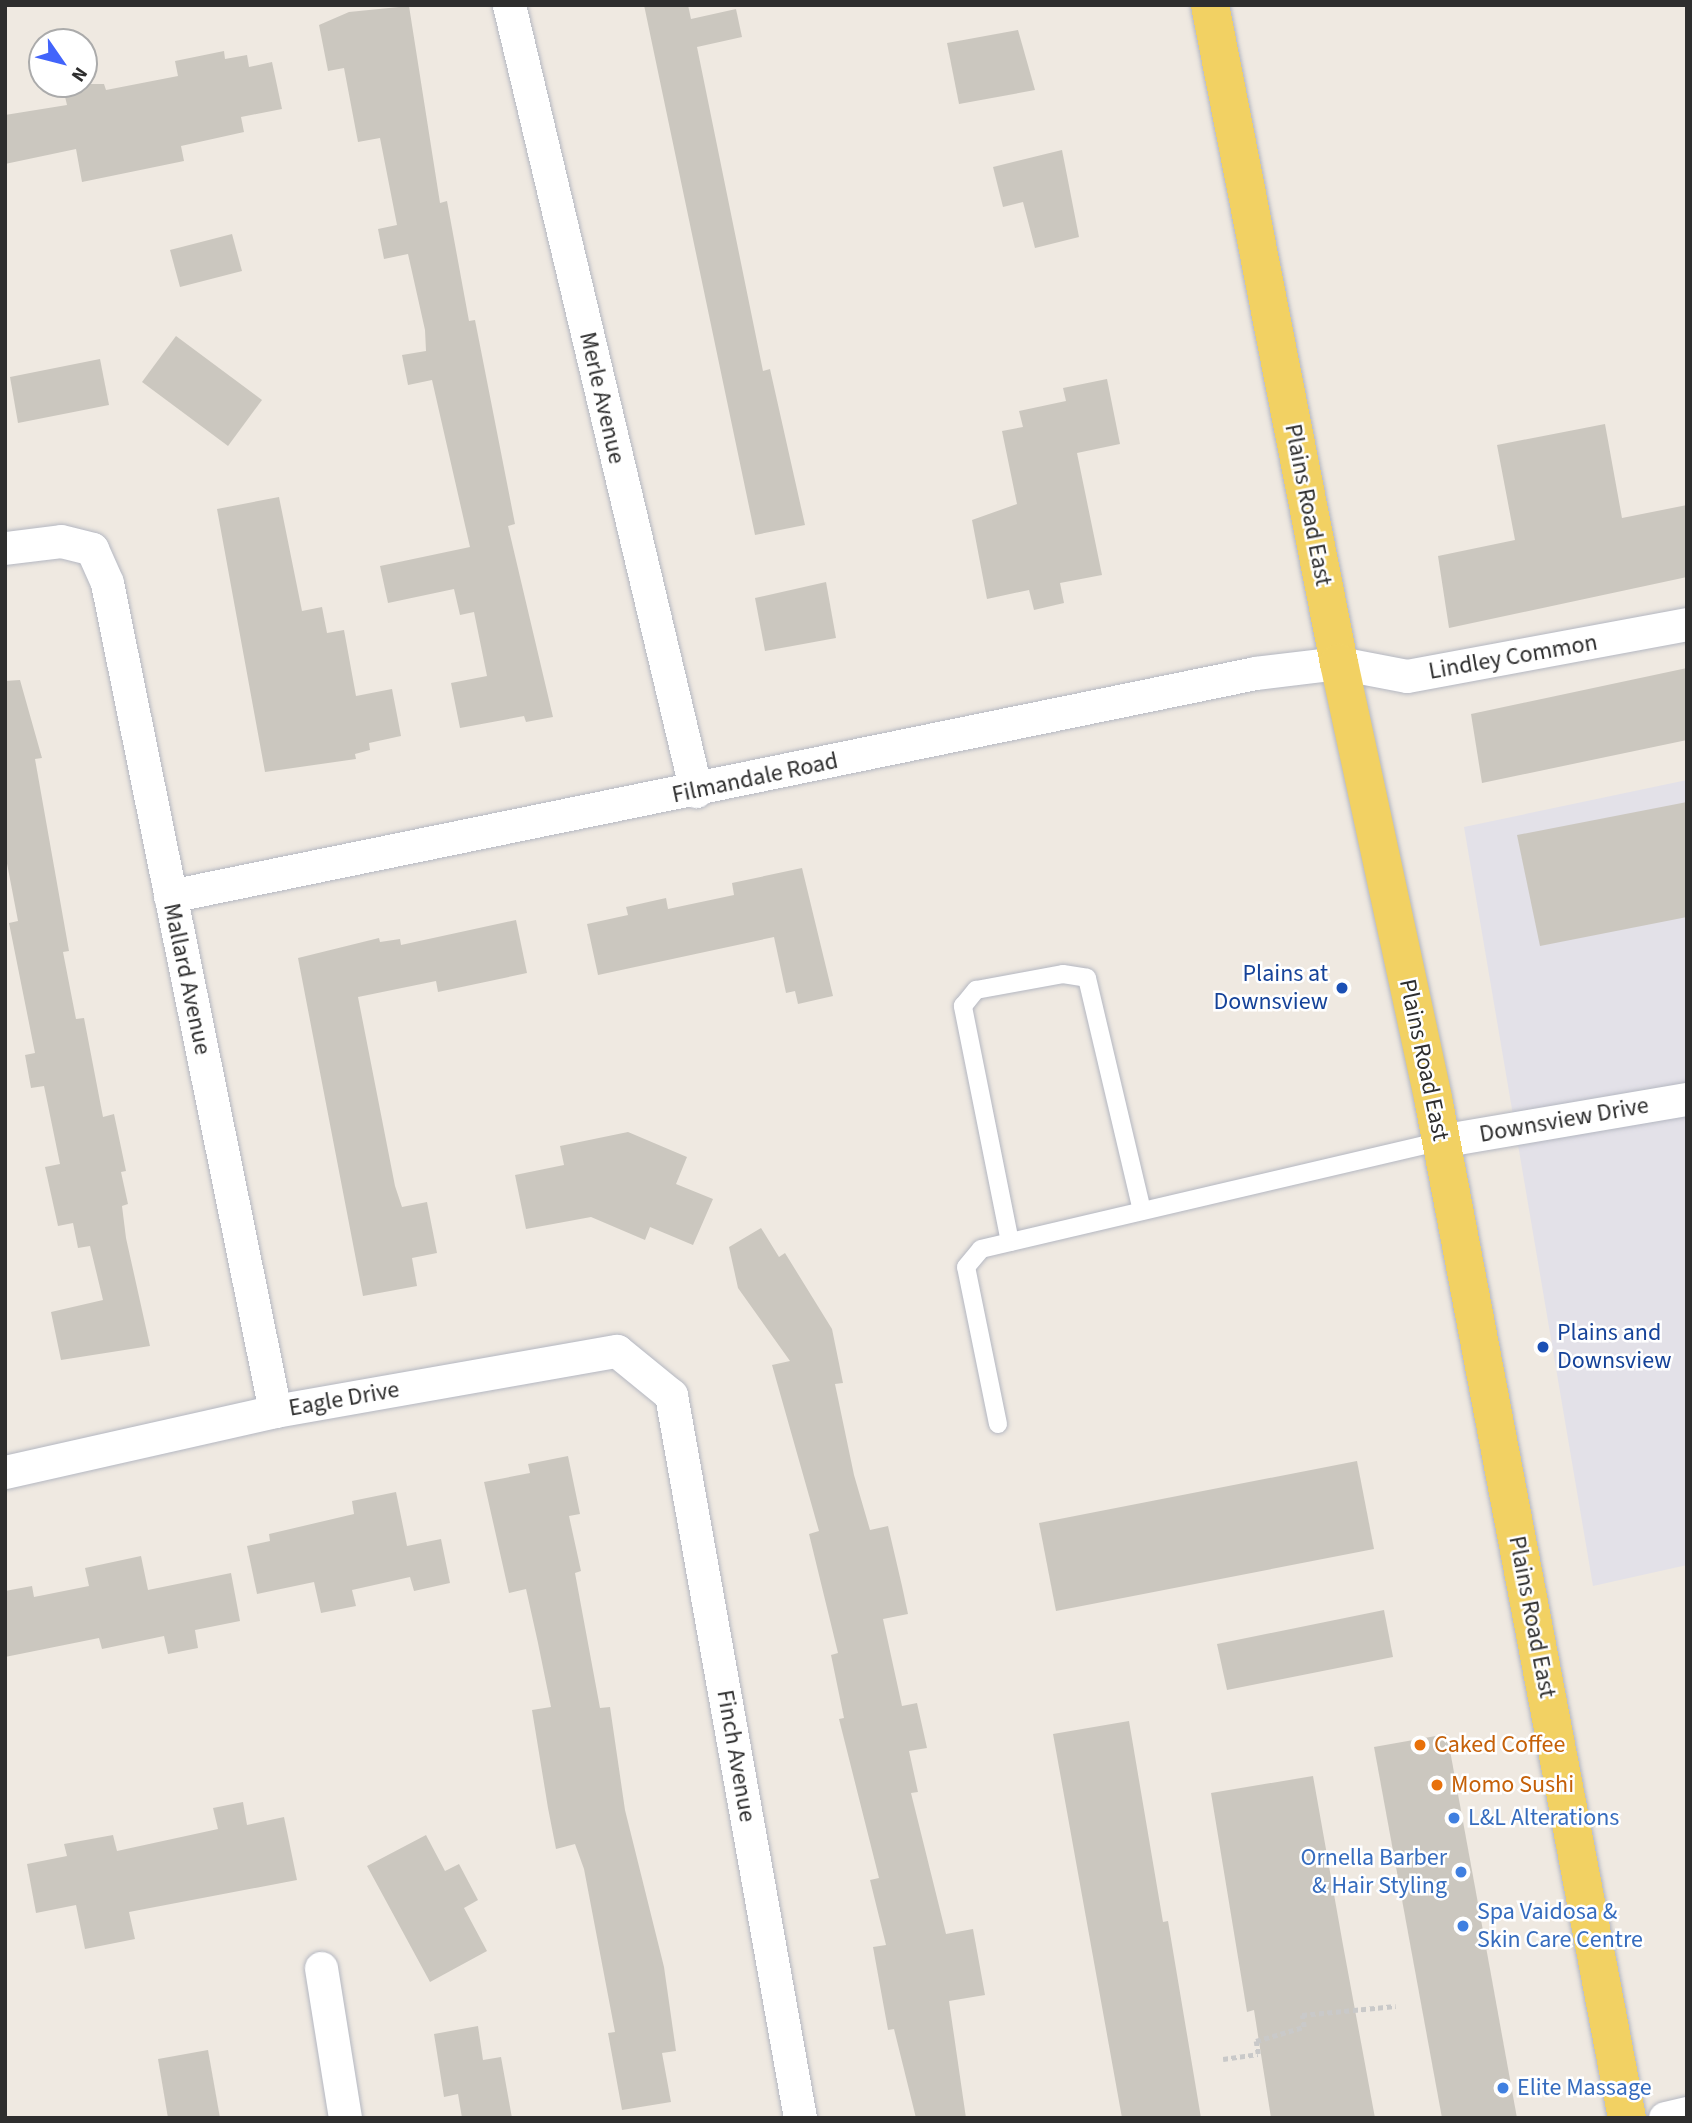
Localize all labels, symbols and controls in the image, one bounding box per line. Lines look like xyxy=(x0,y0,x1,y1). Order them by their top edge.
north arrow xyxy=(28,28,98,98)
text: N xyxy=(64,61,94,87)
street label: Merle Avenue xyxy=(573,329,631,467)
street label: Plains Road East xyxy=(1278,422,1338,588)
street label: Lindley Common xyxy=(1426,628,1600,686)
street label: Filmandale Road xyxy=(669,746,841,810)
street label: Mallard Avenue xyxy=(157,901,217,1057)
place label: Plains at Downsview xyxy=(1213,960,1328,1016)
street label: Plains Road East xyxy=(1393,977,1455,1143)
marker: Plains at Downsview xyxy=(1334,980,1350,996)
street label: Downsview Drive xyxy=(1477,1091,1651,1149)
place label: Plains and Downsview xyxy=(1557,1319,1672,1375)
marker: Plains and Downsview xyxy=(1535,1339,1551,1355)
street label: Eagle Drive xyxy=(287,1375,401,1423)
street label: Plains Road East xyxy=(1502,1534,1562,1700)
street label: Finch Avenue xyxy=(710,1688,762,1824)
place label: Caked Coffee xyxy=(1434,1731,1565,1759)
marker: Caked Coffee xyxy=(1412,1737,1428,1753)
place label: Momo Sushi xyxy=(1451,1771,1574,1799)
marker: Momo Sushi xyxy=(1429,1777,1445,1793)
place label: L&L Alterations xyxy=(1468,1804,1619,1832)
marker: L&L Alterations xyxy=(1446,1810,1462,1826)
place label: Ornella Barber & Hair Styling xyxy=(1301,1844,1447,1900)
marker: Ornella Barber & Hair Styling xyxy=(1453,1864,1469,1880)
place label: Spa Vaidosa & Skin Care Centre xyxy=(1477,1898,1643,1954)
marker: Spa Vaidosa & Skin Care Centre xyxy=(1455,1918,1471,1934)
place label: Elite Massage xyxy=(1517,2074,1652,2102)
marker: Elite Massage xyxy=(1495,2080,1511,2096)

